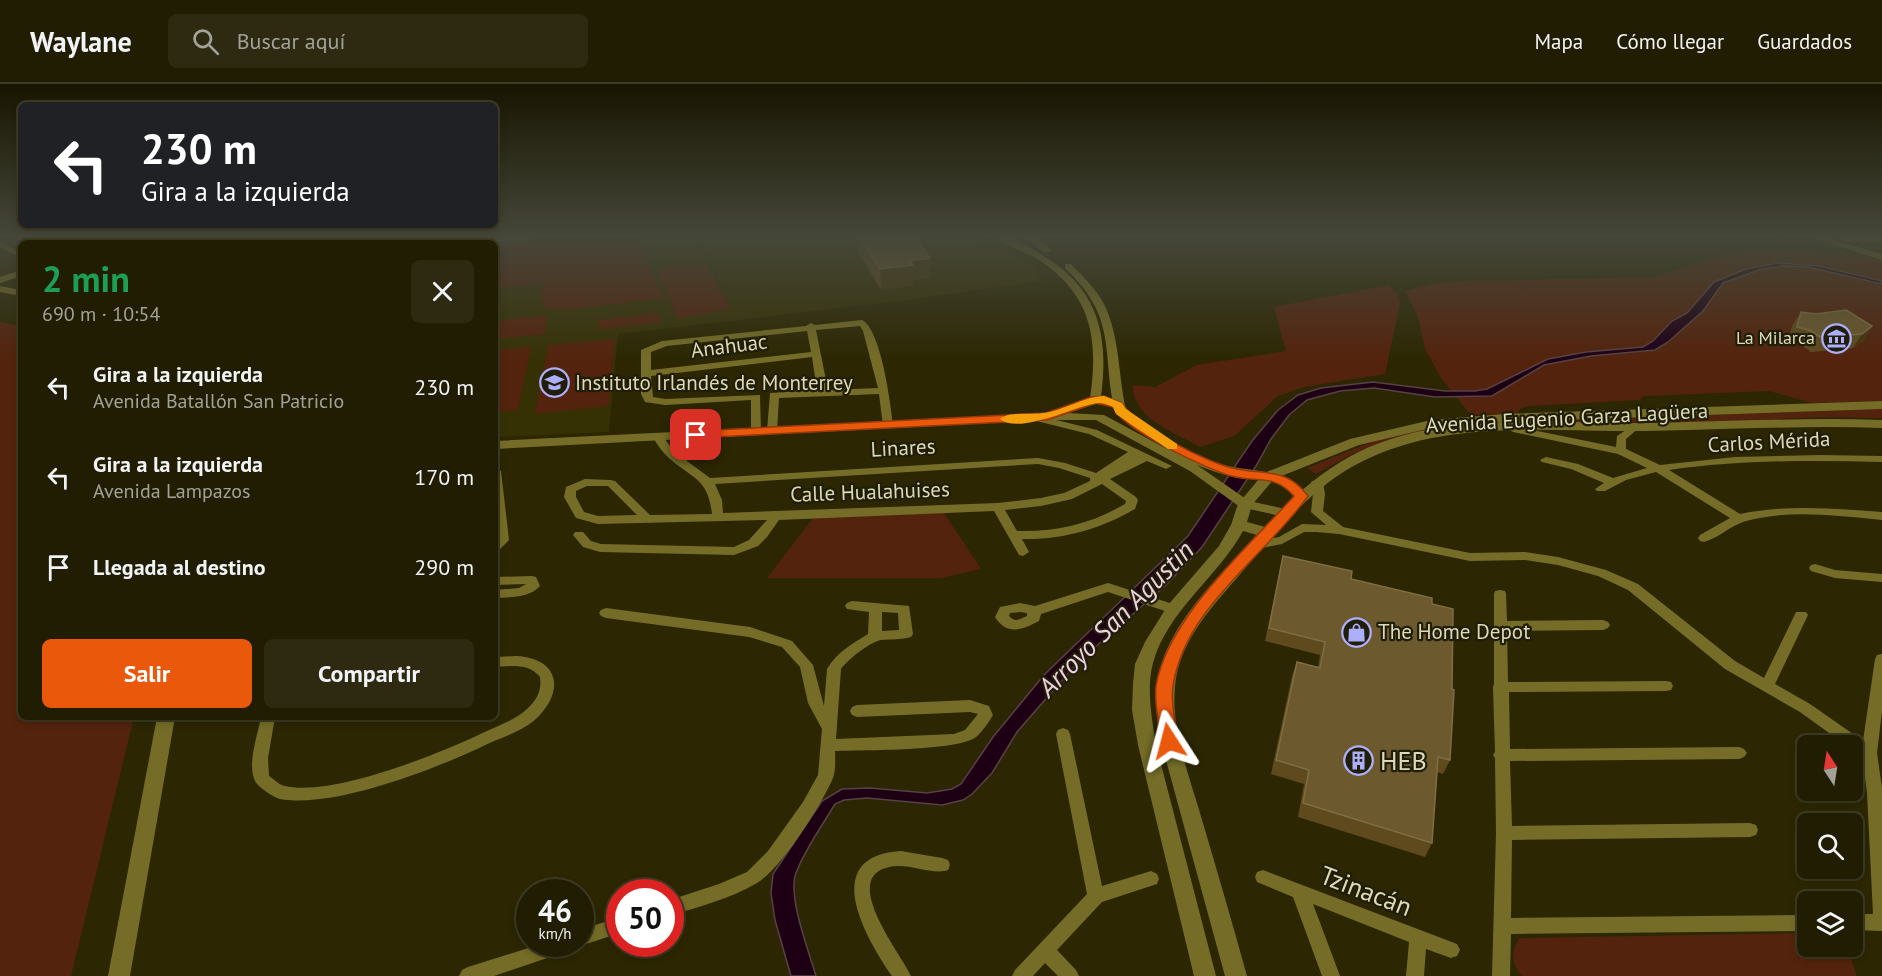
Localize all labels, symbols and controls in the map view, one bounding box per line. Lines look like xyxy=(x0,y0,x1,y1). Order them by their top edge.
search box xyxy=(168,14,588,68)
text: Waylane xyxy=(30,23,132,60)
icon: search xyxy=(189,25,222,58)
text: Buscar aquí xyxy=(237,27,345,55)
text: Mapa xyxy=(1534,28,1583,55)
text: Cómo llegar xyxy=(1616,28,1724,55)
text: Guardados xyxy=(1757,28,1852,55)
text: 230 m xyxy=(141,121,257,176)
icon: left xyxy=(42,126,120,204)
text: Gira a la izquierda xyxy=(141,174,350,208)
text: 2 min xyxy=(42,255,130,302)
button: close xyxy=(411,260,474,323)
text: 690 m · 10:54 xyxy=(42,301,160,327)
museum icon: La Milarca xyxy=(1820,322,1852,354)
place label: La Milarca xyxy=(1736,326,1815,349)
street label: Anahuac xyxy=(689,327,769,364)
text: Gira a la izquierda xyxy=(93,360,263,388)
school or university icon: Instituto Irlandés de Monterrey xyxy=(538,367,570,399)
place label: Instituto Irlandés de Monterrey xyxy=(575,369,853,396)
icon: left xyxy=(42,371,75,404)
text: 230 m xyxy=(414,373,474,401)
text: Avenida Batallón San Patricio xyxy=(93,388,344,414)
street label: Avenida Eugenio Garza Lagüera xyxy=(1425,397,1709,438)
pin xyxy=(670,409,721,460)
icon: arrive xyxy=(679,418,712,451)
street label: Carlos Mérida xyxy=(1707,425,1831,458)
street label: Linares xyxy=(870,432,936,463)
text: Gira a la izquierda xyxy=(93,450,263,478)
icon: left xyxy=(42,461,75,494)
text: 170 m xyxy=(414,463,474,491)
street label: Calle Hualahuises xyxy=(790,475,950,508)
text: Avenida Lampazos xyxy=(93,478,251,504)
water label: Arroyo San Agustin xyxy=(1029,533,1201,704)
icon: arrive xyxy=(42,551,75,584)
text: Llegada al destino xyxy=(93,553,266,581)
text: 290 m xyxy=(414,553,474,581)
shop icon: The Home Depot xyxy=(1341,616,1373,648)
place label: The Home Depot xyxy=(1378,618,1530,645)
button: Salir xyxy=(42,639,252,708)
button: Compartir xyxy=(264,639,474,708)
position arrow xyxy=(1137,709,1201,773)
north arrow xyxy=(1797,735,1863,801)
map controls xyxy=(1797,735,1863,957)
place label: HEB xyxy=(1380,744,1427,777)
building icon: HEB xyxy=(1343,745,1375,777)
button: search xyxy=(1797,813,1863,879)
street label: Tzinacán xyxy=(1316,858,1417,923)
speed limit sign: 50 xyxy=(606,879,684,957)
text: 46 xyxy=(538,891,572,930)
button: layers xyxy=(1797,891,1863,957)
text: km/h xyxy=(539,924,571,943)

